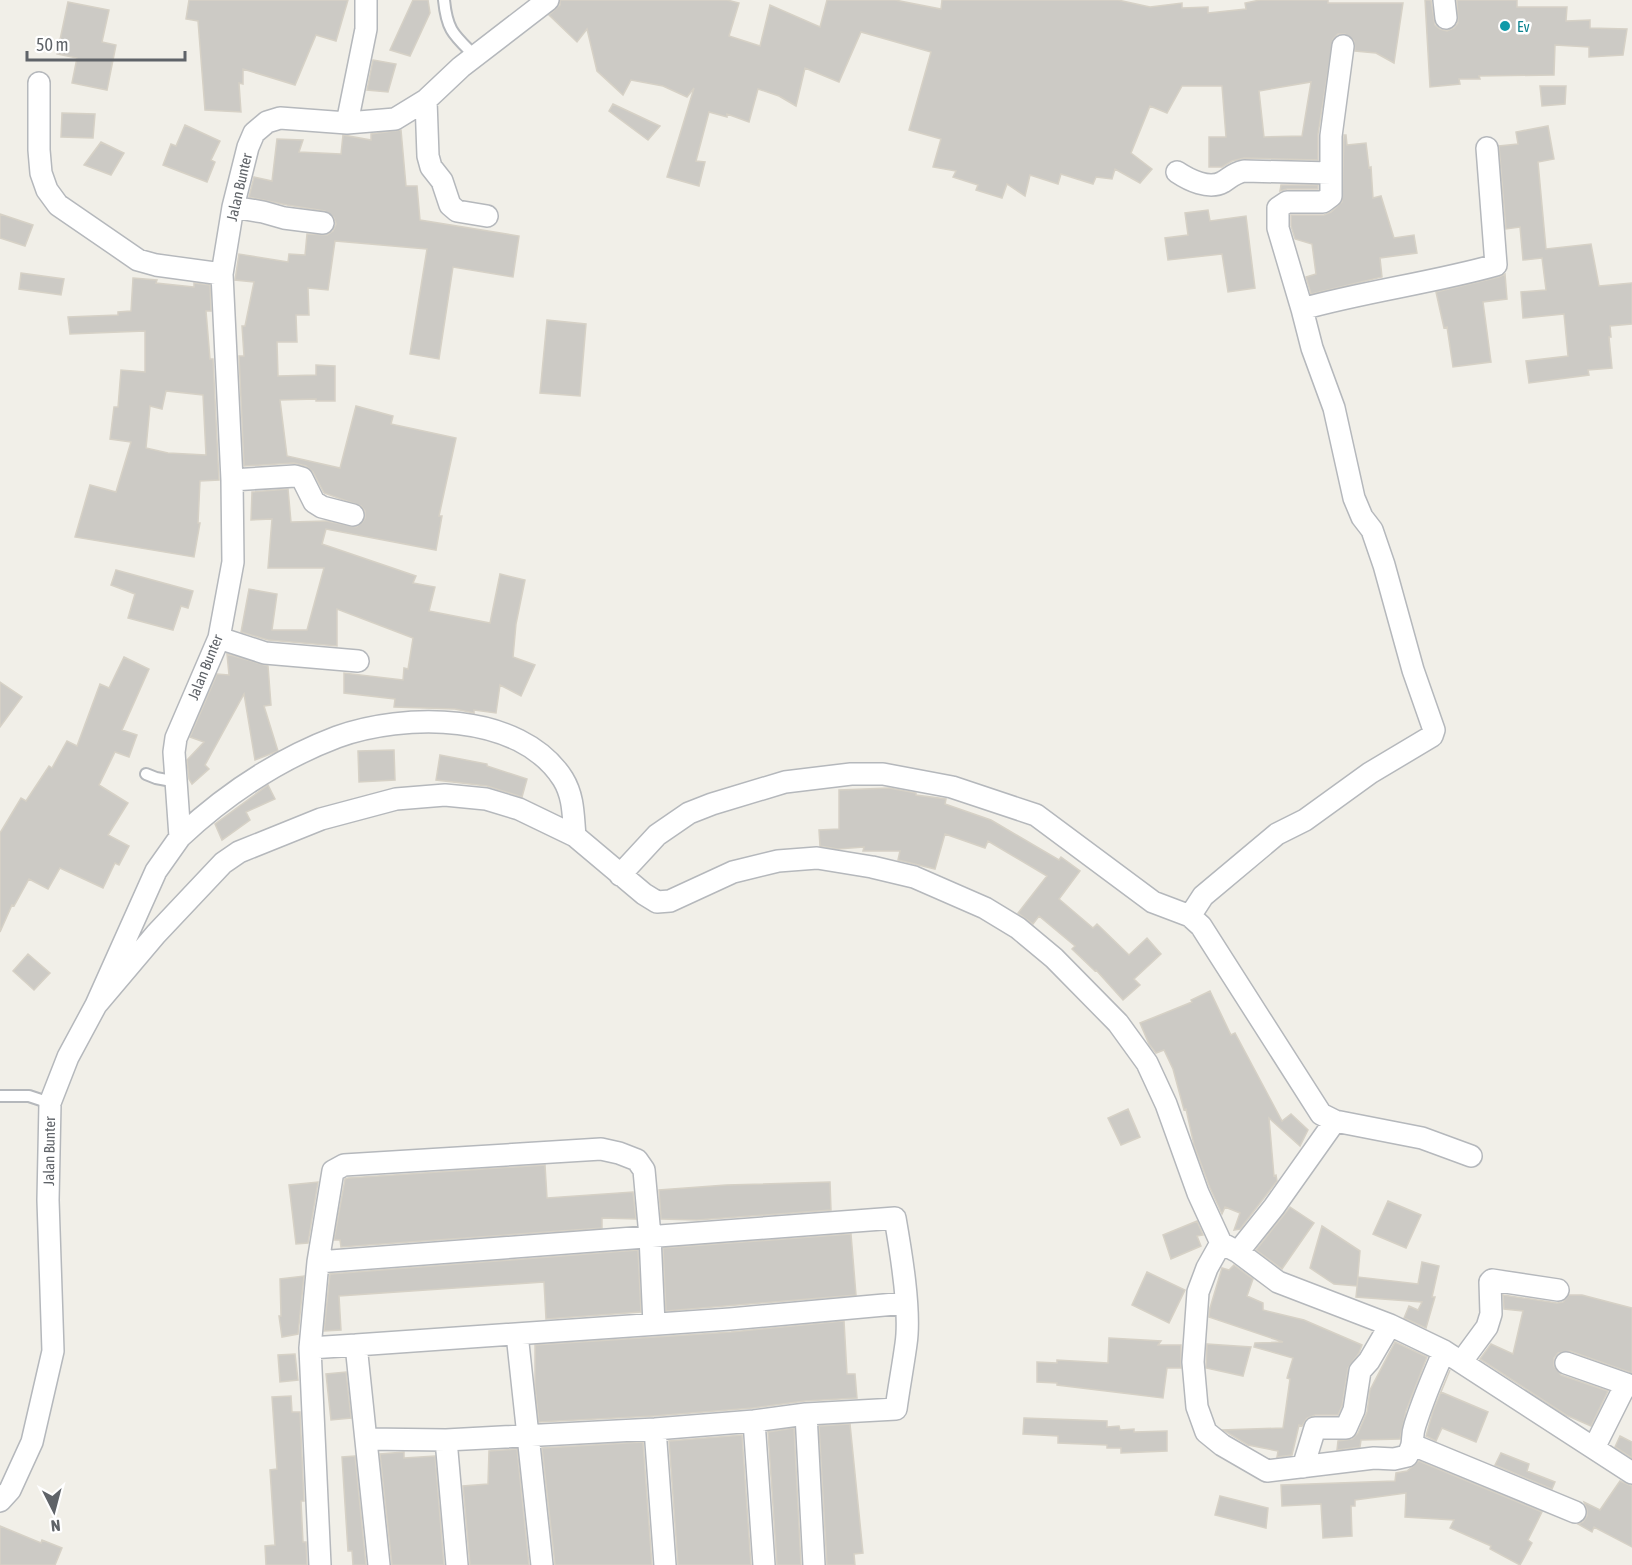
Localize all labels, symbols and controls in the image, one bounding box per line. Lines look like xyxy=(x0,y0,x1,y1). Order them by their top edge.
place label: Ev xyxy=(1517,18,1530,35)
marker: Ev xyxy=(1498,19,1512,33)
scale bar xyxy=(27,24,184,62)
text: 50 m xyxy=(36,34,68,55)
street label: Jalan Bunter xyxy=(223,151,255,223)
street label: Jalan Bunter xyxy=(184,631,226,702)
street label: Jalan Bunter xyxy=(40,1116,58,1186)
north arrow xyxy=(24,1481,84,1541)
text: N xyxy=(50,1516,61,1535)

